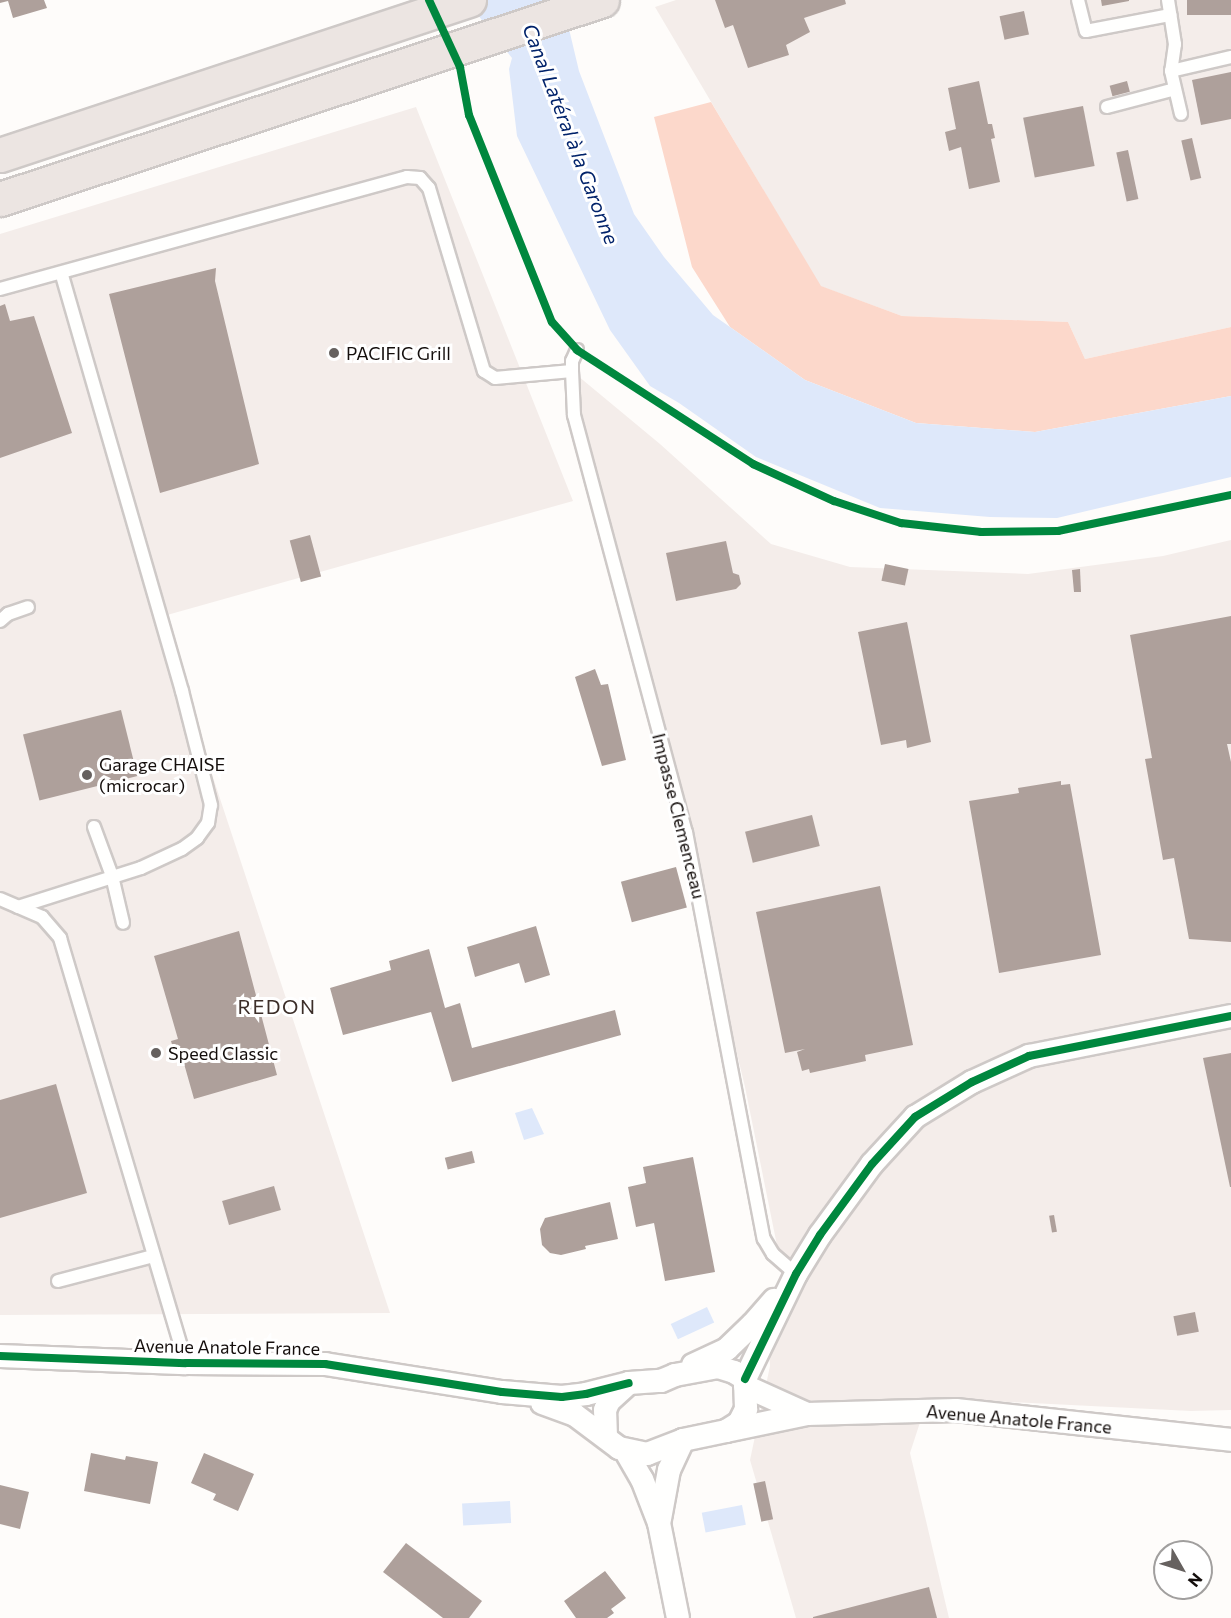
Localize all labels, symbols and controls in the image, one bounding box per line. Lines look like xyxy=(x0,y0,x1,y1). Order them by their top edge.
water label: Canal Latéral à la Garonne xyxy=(518,20,624,248)
place label: PACIFIC Grill xyxy=(346,342,451,364)
marker: PACIFIC Grill xyxy=(327,346,341,360)
street label: Impasse Clemenceau xyxy=(648,731,710,901)
place label: Garage CHAISE (microcar) xyxy=(99,754,225,796)
marker: Garage CHAISE (microcar) xyxy=(80,768,94,782)
district label: REDON xyxy=(238,994,316,1018)
place label: Speed Classic xyxy=(168,1042,278,1064)
marker: Speed Classic xyxy=(149,1046,163,1060)
street label: Avenue Anatole France xyxy=(134,1335,320,1359)
street label: Avenue Anatole France xyxy=(925,1400,1113,1438)
north arrow xyxy=(1153,1540,1213,1600)
text: N xyxy=(1185,1570,1207,1591)

